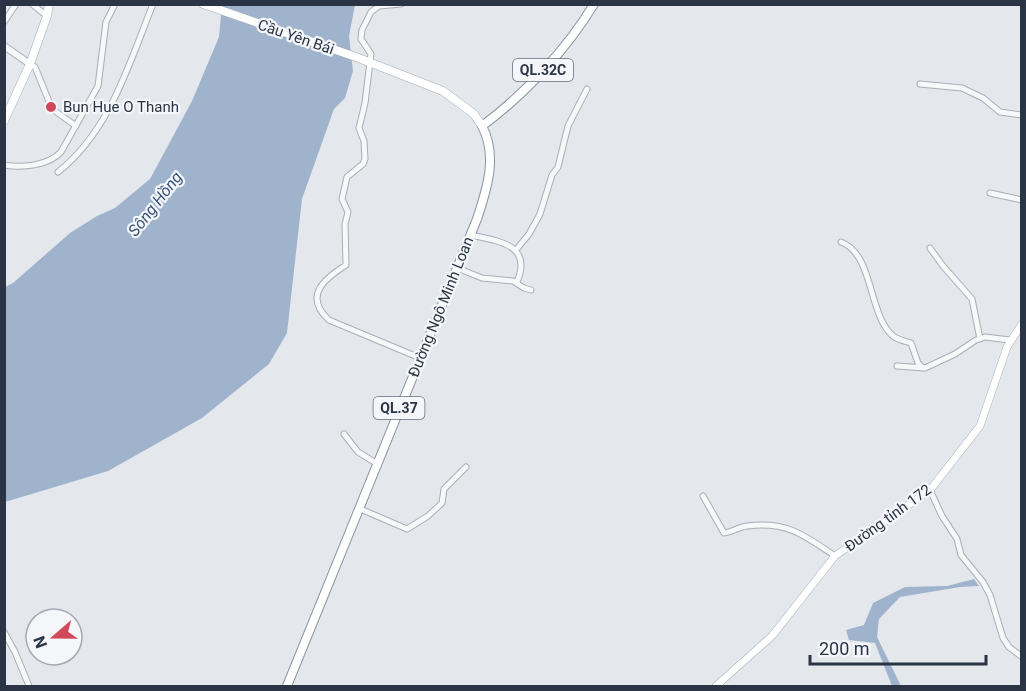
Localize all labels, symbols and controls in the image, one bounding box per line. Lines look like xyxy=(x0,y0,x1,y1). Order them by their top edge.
street label: Cầu Yên Bái xyxy=(255,16,337,58)
road number: QL.32C xyxy=(513,59,573,81)
place label: Bun Hue O Thanh xyxy=(63,98,179,116)
marker: Bun Hue O Thanh xyxy=(44,100,58,114)
water label: Sông Hồng xyxy=(124,168,186,240)
street label: Đường Ngô Minh Loan xyxy=(405,234,477,380)
road number: QL.37 xyxy=(374,397,424,419)
street label: Đường tỉnh 172 xyxy=(841,481,935,555)
north arrow xyxy=(24,607,84,667)
scale bar xyxy=(810,628,986,666)
text: N xyxy=(30,633,51,651)
text: 200 m xyxy=(819,638,870,659)

